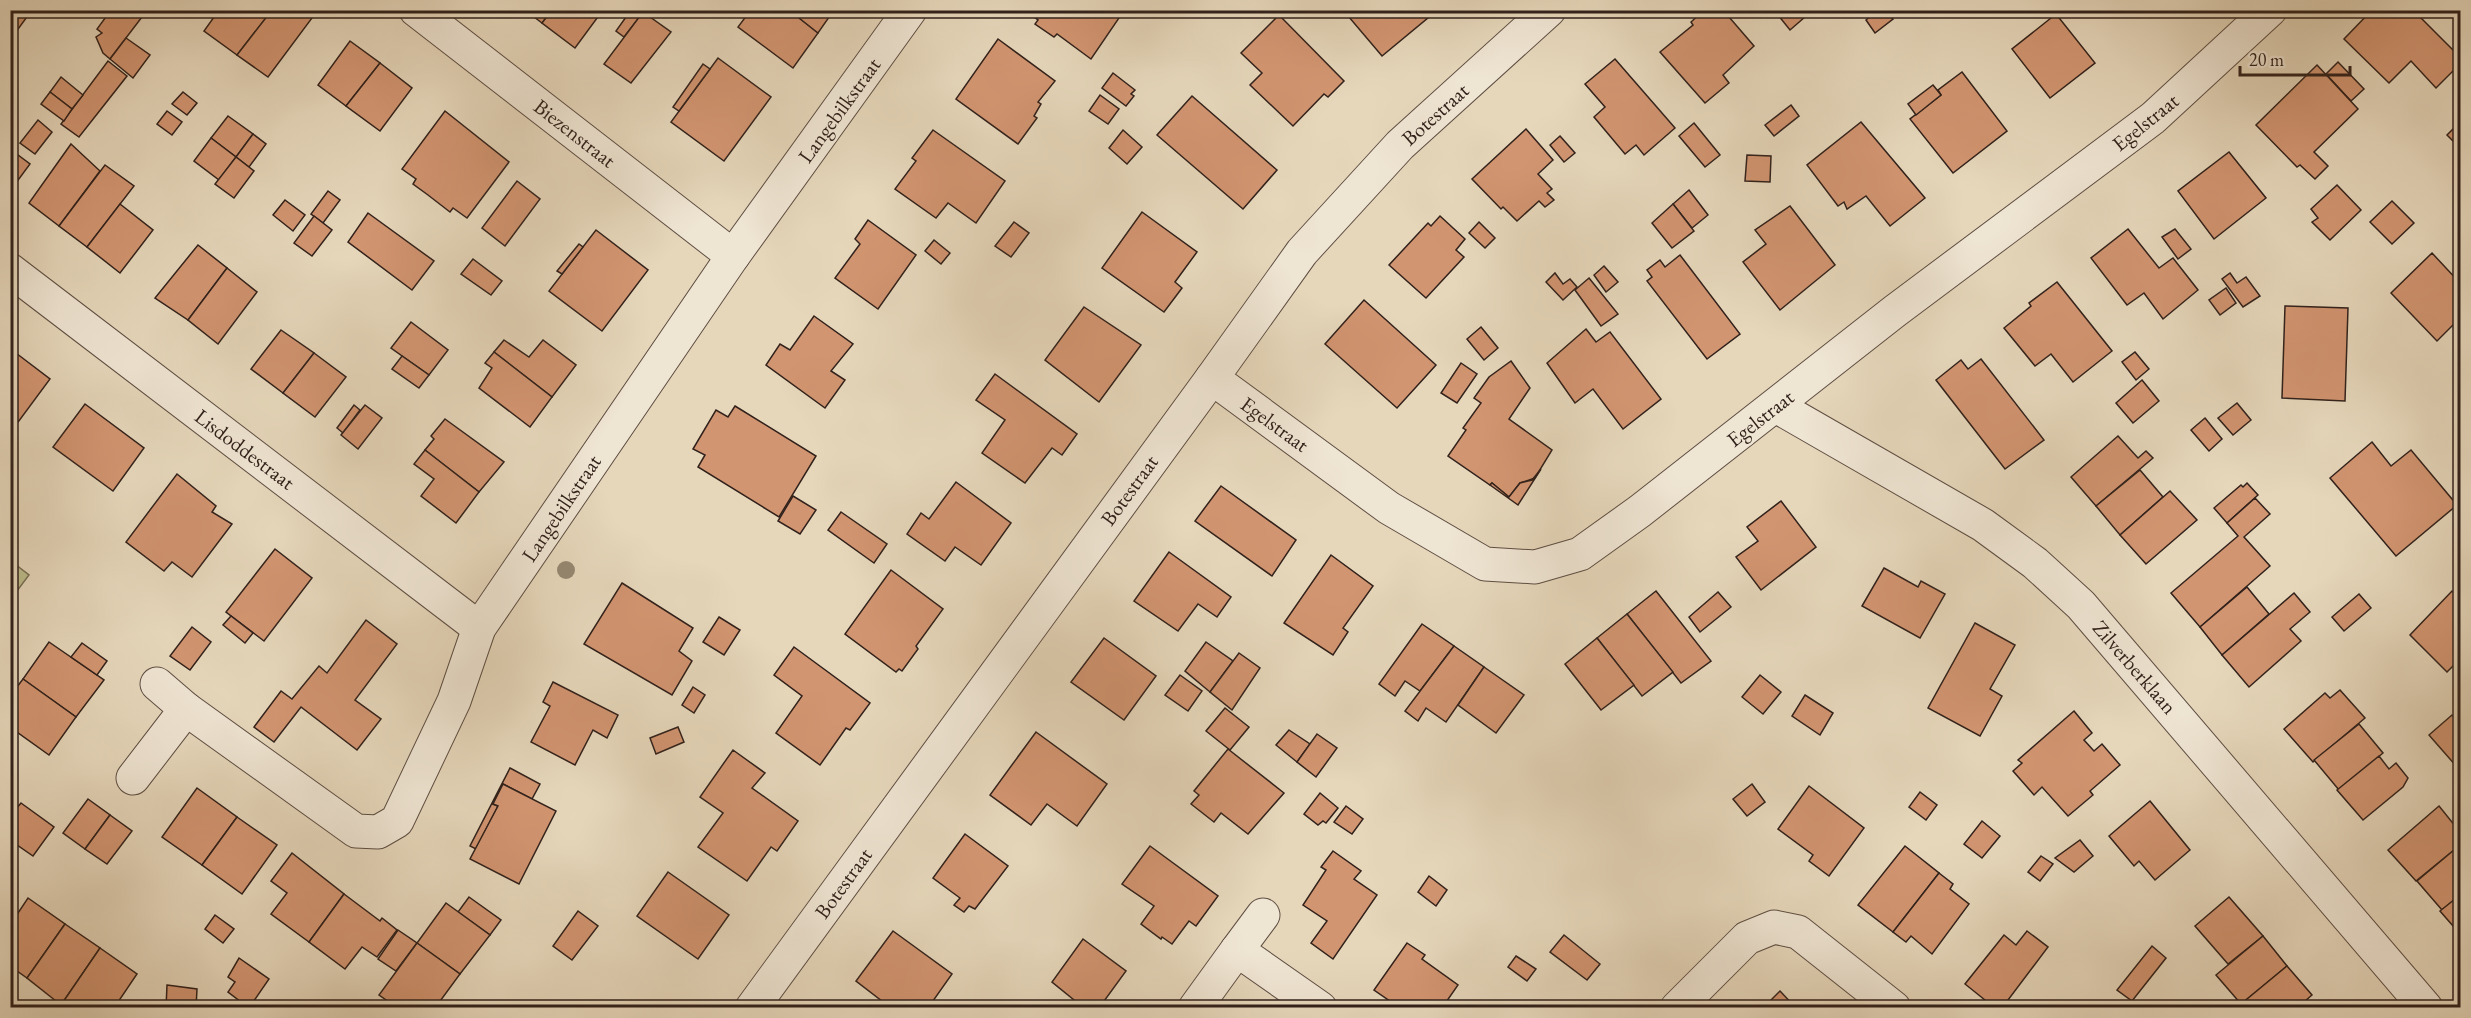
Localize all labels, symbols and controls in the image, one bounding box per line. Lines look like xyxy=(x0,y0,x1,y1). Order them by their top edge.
scale bar xyxy=(2240,39,2350,77)
text: 20 m xyxy=(2249,48,2284,71)
street label: Langebilkstraat xyxy=(792,52,886,168)
street label: Botestraat xyxy=(1396,77,1475,151)
street label: Egelstraat xyxy=(2106,87,2184,157)
street label: Biezenstraat xyxy=(529,93,622,174)
street label: Egelstraat xyxy=(1721,383,1799,453)
street label: Egelstraat xyxy=(1236,390,1315,458)
street label: Lisdoddestraat xyxy=(190,403,301,496)
street label: Langebilkstraat xyxy=(515,449,607,567)
street label: Botestraat xyxy=(1094,449,1164,531)
street label: Zilverberklaan xyxy=(2087,615,2183,719)
street label: Botestraat xyxy=(808,842,878,924)

